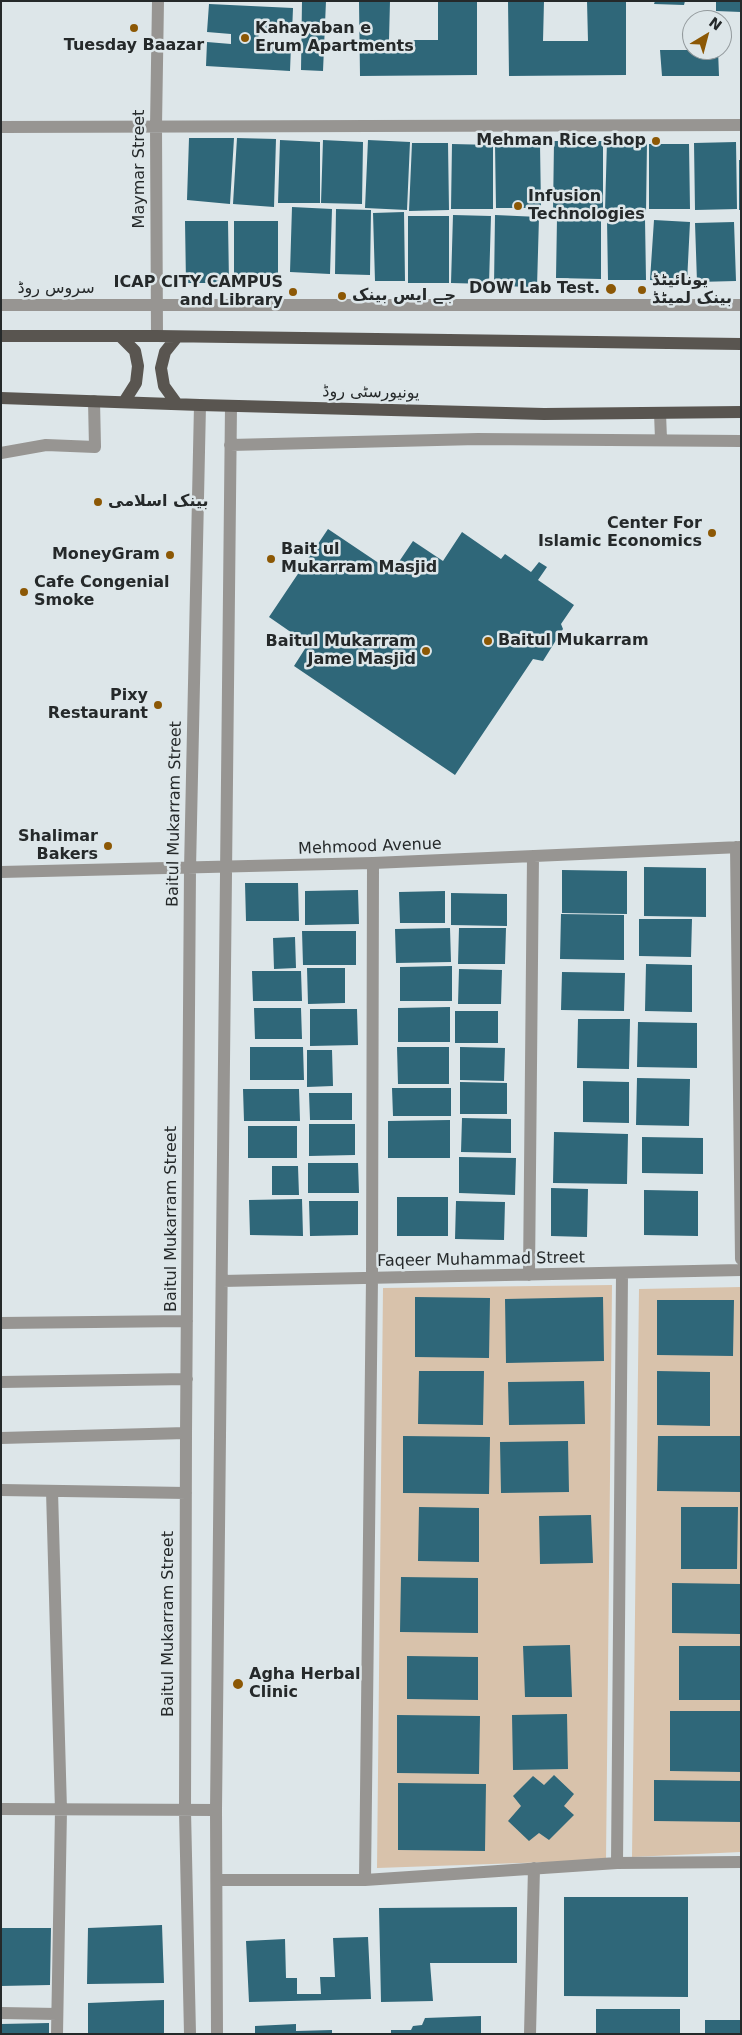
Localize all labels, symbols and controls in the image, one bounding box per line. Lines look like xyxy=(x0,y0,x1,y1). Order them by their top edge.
north arrow xyxy=(682,10,732,60)
text: N xyxy=(706,14,725,34)
place label: Kahayaban e Erum Apartments xyxy=(255,19,414,57)
marker: Tuesday Baazar xyxy=(128,22,140,34)
marker: Kahayaban e Erum Apartments xyxy=(239,32,251,44)
place label: Tuesday Baazar xyxy=(64,36,204,56)
street label: Maymar Street xyxy=(130,110,150,228)
place label: Mehman Rice shop xyxy=(476,131,646,151)
marker: Mehman Rice shop xyxy=(650,135,662,147)
place label: Infusion Technologies xyxy=(528,187,645,225)
marker: Infusion Technologies xyxy=(512,200,524,212)
place label: یونائیٹڈ بینک لمیٹڈ xyxy=(652,271,732,309)
place label: ICAP CITY CAMPUS and Library xyxy=(114,273,283,311)
street label: سروس روڈ xyxy=(17,279,95,299)
place label: DOW Lab Test. xyxy=(469,279,600,299)
marker: DOW Lab Test. xyxy=(604,282,618,296)
marker: یونائیٹڈ بینک لمیٹڈ xyxy=(636,284,648,296)
marker: ICAP CITY CAMPUS and Library xyxy=(287,286,299,298)
place label: جے ایس بینک xyxy=(352,286,456,306)
marker: جے ایس بینک xyxy=(336,290,348,302)
street label: یونیورسٹی روڈ xyxy=(322,383,420,403)
place label: بینک اسلامی xyxy=(108,492,208,512)
marker: بینک اسلامی xyxy=(92,496,104,508)
place label: Center For Islamic Economics xyxy=(538,514,702,552)
marker: Center For Islamic Economics xyxy=(706,527,718,539)
place label: Bait ul Mukarram Masjid xyxy=(281,540,437,578)
place label: MoneyGram xyxy=(52,545,160,565)
marker: MoneyGram xyxy=(164,549,176,561)
marker: Bait ul Mukarram Masjid xyxy=(265,553,277,565)
place label: Cafe Congenial Smoke xyxy=(34,573,170,611)
marker: Cafe Congenial Smoke xyxy=(18,586,30,598)
place label: Baitul Mukarram xyxy=(498,631,649,651)
place label: Baitul Mukarram Jame Masjid xyxy=(265,632,416,670)
marker: Baitul Mukarram xyxy=(482,635,494,647)
marker: Baitul Mukarram Jame Masjid xyxy=(420,645,432,657)
place label: Pixy Restaurant xyxy=(48,686,148,724)
marker: Pixy Restaurant xyxy=(152,699,164,711)
street label: Baitul Mukarram Street xyxy=(164,721,186,907)
place label: Shalimar Bakers xyxy=(18,827,98,865)
street label: Mehmood Avenue xyxy=(298,835,442,859)
marker: Shalimar Bakers xyxy=(102,840,114,852)
street label: Baitul Mukarram Street xyxy=(162,1126,182,1312)
street label: Faqeer Muhammad Street xyxy=(377,1249,585,1271)
street label: Baitul Mukarram Street xyxy=(159,1531,179,1717)
place label: Agha Herbal Clinic xyxy=(249,1665,360,1703)
marker: Agha Herbal Clinic xyxy=(231,1677,245,1691)

